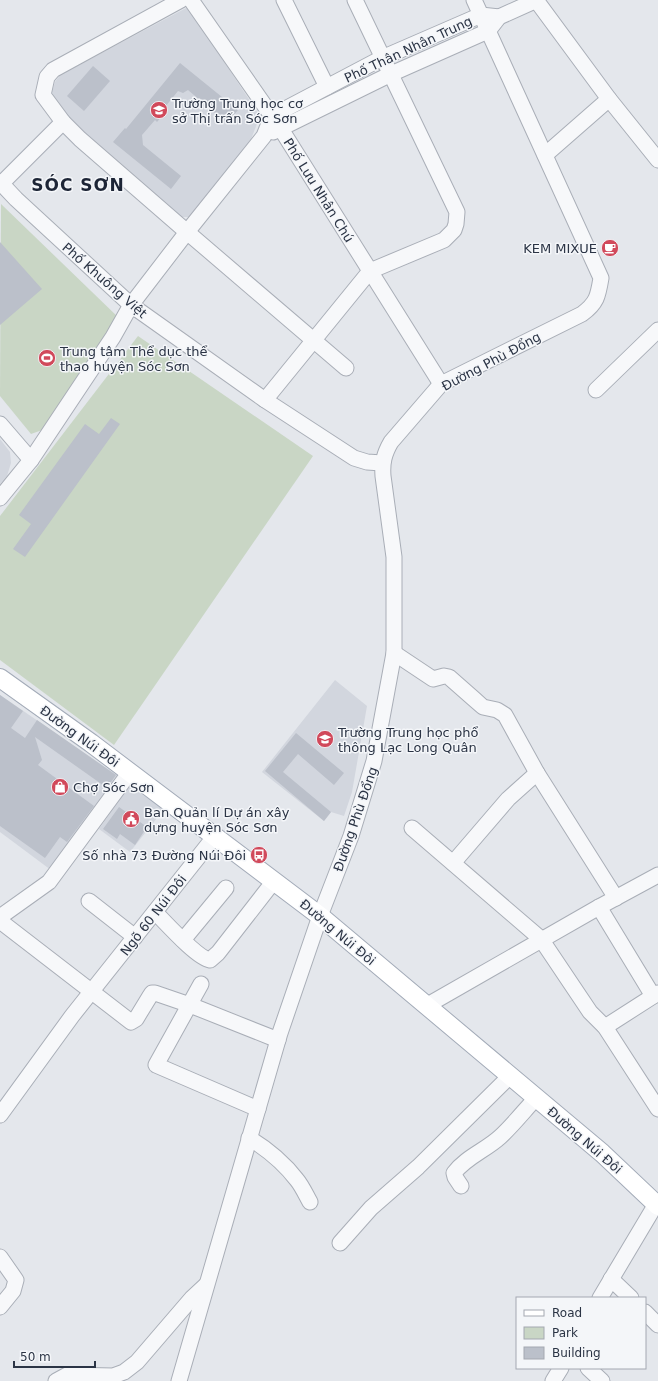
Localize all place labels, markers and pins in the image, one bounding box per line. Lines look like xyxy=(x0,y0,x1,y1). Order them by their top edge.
place label: Trường Trung học cơ sở Thị trấn Sóc Sơn xyxy=(171,96,303,126)
school or university icon: Trường Trung học cơ sở Thị trấn Sóc Sơn xyxy=(149,100,169,120)
cafe icon: KEM MIXUE xyxy=(600,238,620,258)
place label: KEM MIXUE xyxy=(523,241,597,256)
place label: Trung tâm Thể dục thể thao huyện Sóc Sơn xyxy=(59,344,208,374)
sports icon: Trung tâm Thể dục thể thao huyện Sóc Sơn xyxy=(37,348,57,368)
place label: Trường Trung học phổ thông Lạc Long Quân xyxy=(337,725,478,755)
school or university icon: Trường Trung học phổ thông Lạc Long Quân xyxy=(315,729,335,749)
shop icon: Chợ Sóc Sơn xyxy=(50,777,70,797)
place label: Chợ Sóc Sơn xyxy=(73,780,154,795)
place label: Ban Quản lí Dự án xây dựng huyện Sóc Sơn xyxy=(144,805,290,835)
public building icon: Ban Quản lí Dự án xây dựng huyện Sóc Sơn xyxy=(121,809,141,829)
bus stop icon: Số nhà 73 Đường Núi Đôi xyxy=(249,845,269,865)
place label: Số nhà 73 Đường Núi Đôi xyxy=(82,848,246,863)

